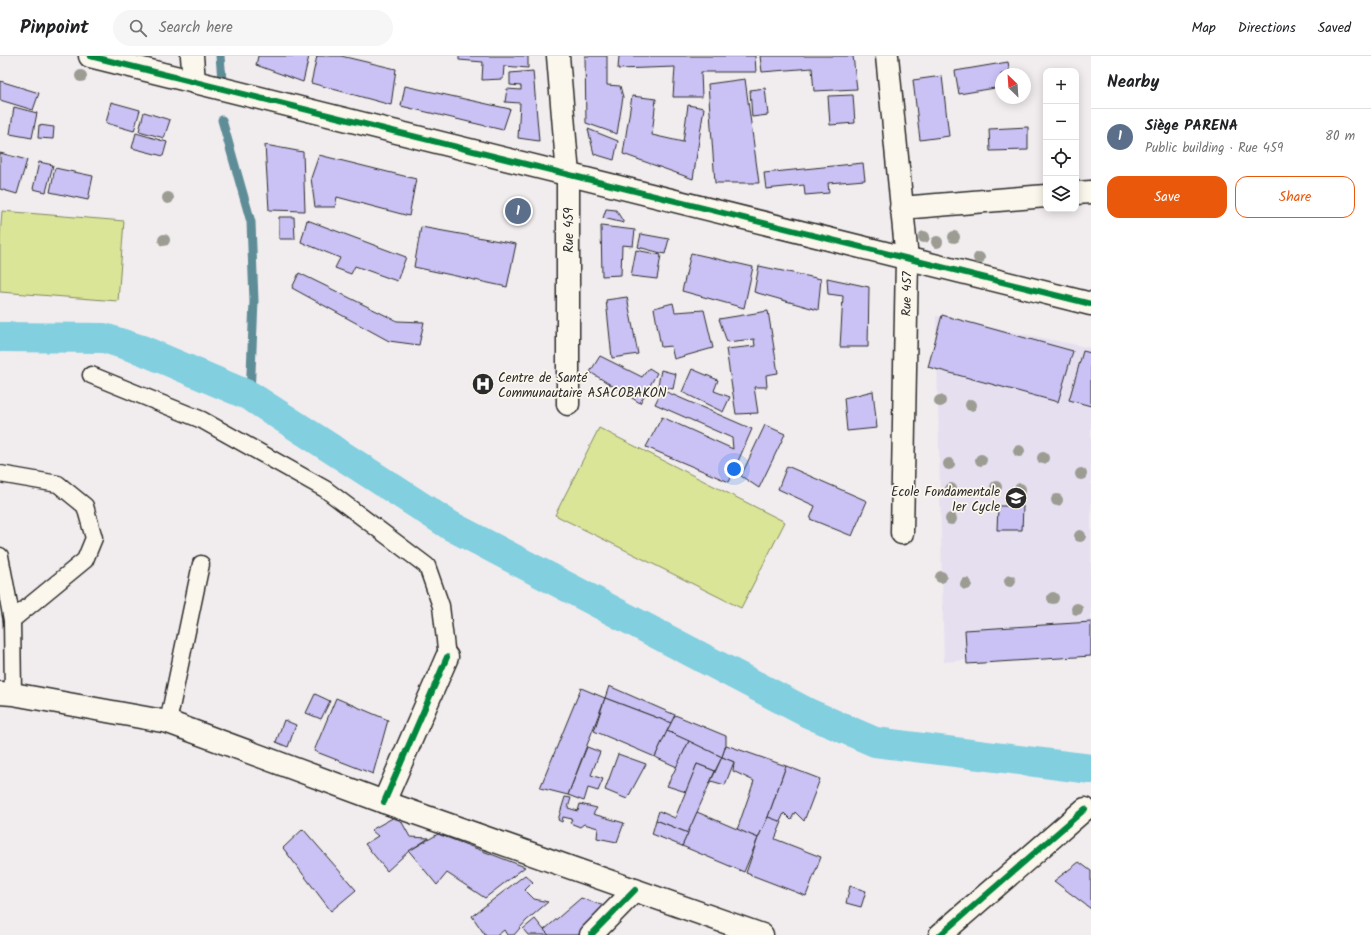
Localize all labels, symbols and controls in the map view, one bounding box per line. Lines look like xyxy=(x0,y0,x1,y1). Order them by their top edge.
search box xyxy=(113,10,393,46)
text: Pinpoint xyxy=(20,13,89,43)
text: Search here xyxy=(159,16,233,40)
icon: search xyxy=(127,17,149,39)
text: Map xyxy=(1191,17,1216,39)
text: Directions xyxy=(1238,17,1296,39)
text: Saved xyxy=(1318,17,1351,39)
north arrow xyxy=(995,68,1031,104)
map controls xyxy=(1043,68,1079,212)
button: + xyxy=(1043,68,1079,104)
text: Nearby xyxy=(1107,69,1159,96)
button: − xyxy=(1043,104,1079,140)
text: Siège PARENA xyxy=(1145,114,1238,138)
text: 1 xyxy=(1118,126,1122,147)
text: 80 m xyxy=(1325,126,1355,147)
text: Public building · Rue 459 xyxy=(1145,138,1283,159)
button: locate xyxy=(1043,140,1079,176)
button: layers xyxy=(1043,176,1079,212)
button: Save xyxy=(1107,176,1227,218)
button: Share xyxy=(1235,176,1355,218)
pin: 1 xyxy=(505,196,531,226)
street label: Rue 459 xyxy=(559,207,580,253)
street label: Rue 457 xyxy=(897,270,918,317)
place label: Centre de Santé Communautaire ASACOBAKON xyxy=(498,368,667,404)
hospital icon: Centre de Santé Communautaire ASACOBAKON xyxy=(470,371,496,397)
your location xyxy=(724,459,744,479)
place label: Ecole Fondamentale 1er Cycle xyxy=(891,482,1000,518)
school or university icon: Ecole Fondamentale 1er Cycle xyxy=(1003,485,1029,511)

